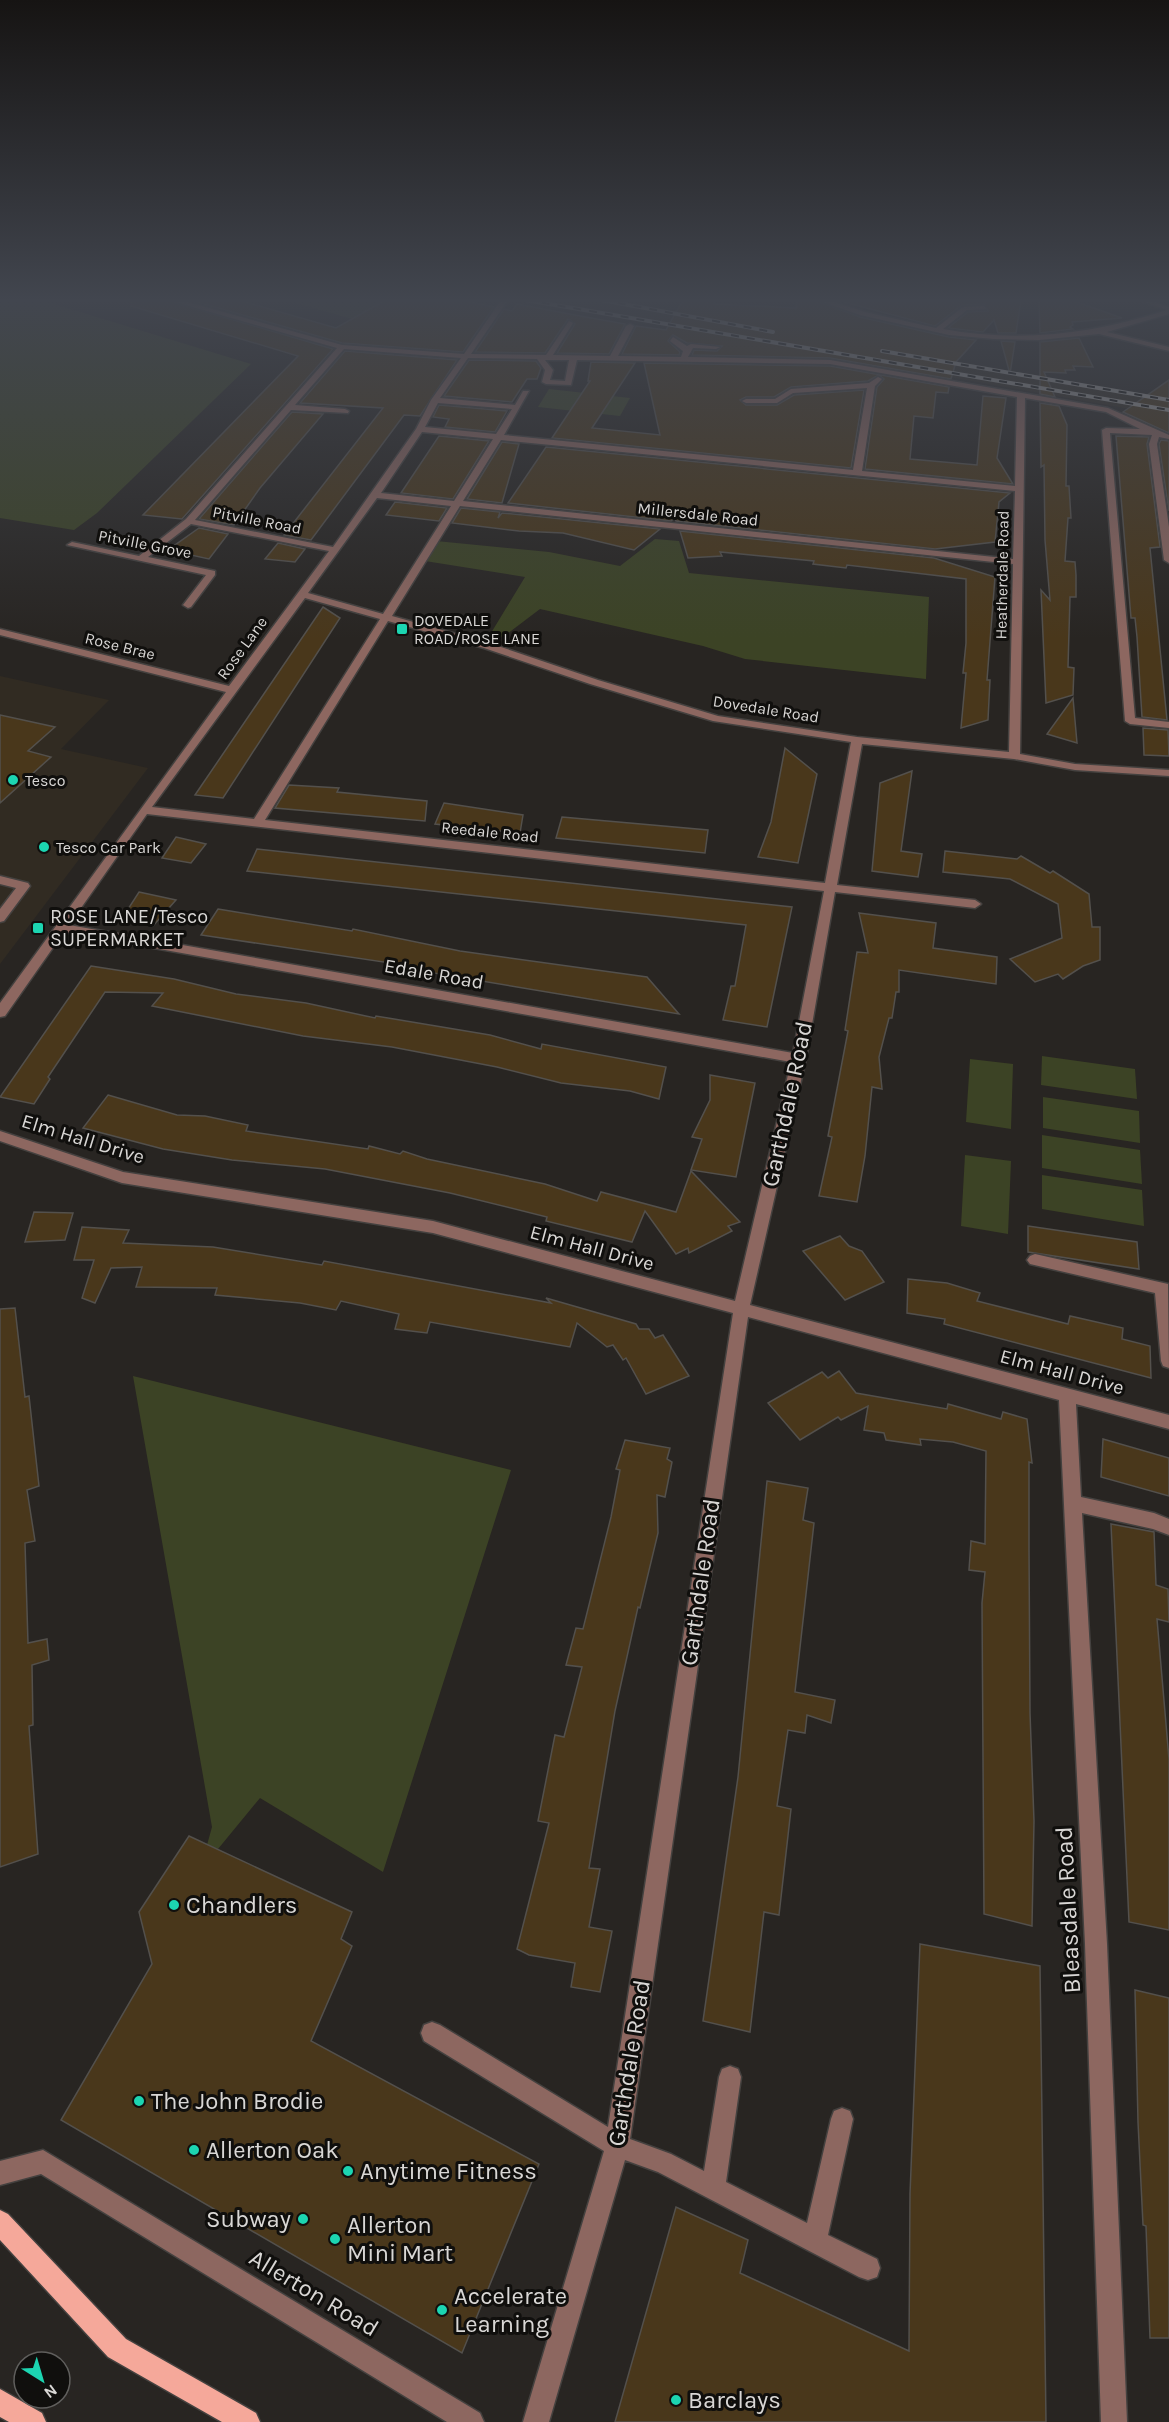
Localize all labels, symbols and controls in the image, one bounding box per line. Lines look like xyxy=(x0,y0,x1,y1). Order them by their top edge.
street label: Millersdale Road xyxy=(637,498,759,530)
street label: Pitville Road xyxy=(211,502,303,538)
street label: Heatherdale Road xyxy=(991,510,1013,640)
street label: Pitville Grove xyxy=(97,526,193,562)
place label: DOVEDALE ROAD/ROSE LANE xyxy=(414,611,540,648)
street label: Rose Lane xyxy=(213,613,271,683)
marker: DOVEDALE ROAD/ROSE LANE xyxy=(395,622,409,636)
street label: Rose Brae xyxy=(83,628,157,664)
street label: Dovedale Road xyxy=(712,691,820,727)
place label: Tesco xyxy=(25,771,65,790)
marker: Tesco xyxy=(6,773,20,787)
street label: Reedale Road xyxy=(440,817,540,847)
place label: Tesco Car Park xyxy=(56,838,161,857)
marker: Tesco Car Park xyxy=(37,840,51,854)
place label: ROSE LANE/Tesco SUPERMARKET xyxy=(50,905,208,951)
marker: ROSE LANE/Tesco SUPERMARKET xyxy=(31,921,45,935)
street label: Edale Road xyxy=(382,954,486,994)
street label: Garthdale Road xyxy=(756,1019,818,1189)
street label: Elm Hall Drive xyxy=(19,1109,147,1169)
street label: Elm Hall Drive xyxy=(528,1220,656,1276)
street label: Elm Hall Drive xyxy=(998,1344,1126,1400)
street label: Garthdale Road xyxy=(674,1497,726,1667)
street label: Bleasdale Road xyxy=(1050,1826,1086,1994)
place label: Chandlers xyxy=(186,1891,297,1919)
marker: Chandlers xyxy=(167,1898,181,1912)
street label: Garthdale Road xyxy=(602,1978,656,2148)
place label: The John Brodie xyxy=(151,2087,323,2115)
marker: The John Brodie xyxy=(132,2094,146,2108)
place label: Allerton Oak xyxy=(206,2136,339,2164)
marker: Allerton Oak xyxy=(187,2143,201,2157)
place label: Anytime Fitness xyxy=(360,2157,537,2185)
marker: Anytime Fitness xyxy=(341,2164,355,2178)
place label: Subway xyxy=(206,2205,291,2233)
place label: Allerton Mini Mart xyxy=(347,2211,453,2267)
marker: Subway xyxy=(296,2212,310,2226)
marker: Allerton Mini Mart xyxy=(328,2232,342,2246)
street label: Allerton Road xyxy=(244,2243,384,2343)
place label: Accelerate Learning xyxy=(454,2282,567,2338)
marker: Accelerate Learning xyxy=(435,2303,449,2317)
north arrow xyxy=(12,2350,72,2410)
text: N xyxy=(40,2381,61,2403)
place label: Barclays xyxy=(688,2386,781,2414)
marker: Barclays xyxy=(669,2393,683,2407)

